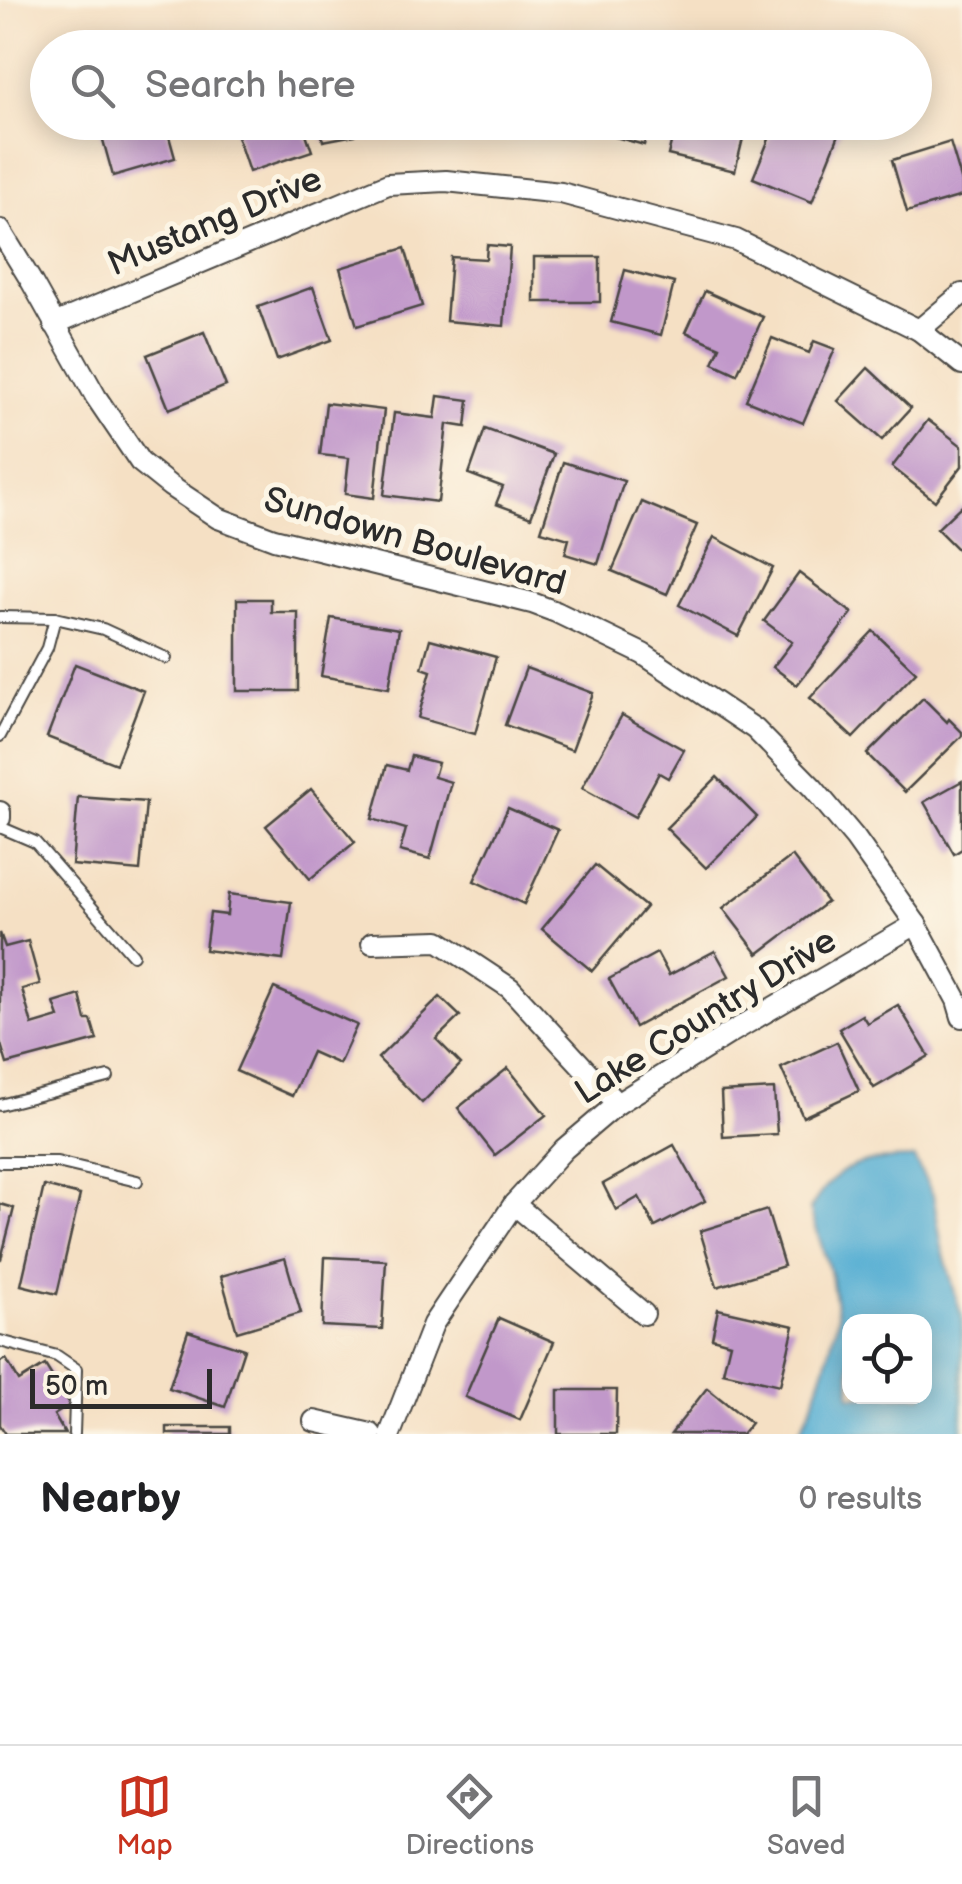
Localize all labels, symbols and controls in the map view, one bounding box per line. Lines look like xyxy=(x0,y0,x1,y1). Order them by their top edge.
search box xyxy=(30,30,932,140)
icon: search xyxy=(65,58,120,113)
text: Search here xyxy=(145,63,356,108)
street label: Mustang Drive xyxy=(102,158,328,286)
street label: Sundown Boulevard xyxy=(259,478,571,606)
street label: Lake Country Drive xyxy=(568,919,844,1115)
map controls xyxy=(842,1314,932,1404)
button: locate xyxy=(842,1314,932,1404)
scale bar xyxy=(30,1364,212,1408)
text: 50 m xyxy=(45,1370,108,1403)
text: Nearby xyxy=(40,1474,180,1525)
text: 0 results xyxy=(799,1480,922,1519)
tab: Map xyxy=(116,1769,173,1862)
tab: Directions xyxy=(405,1769,534,1862)
tab: Saved xyxy=(767,1769,846,1862)

